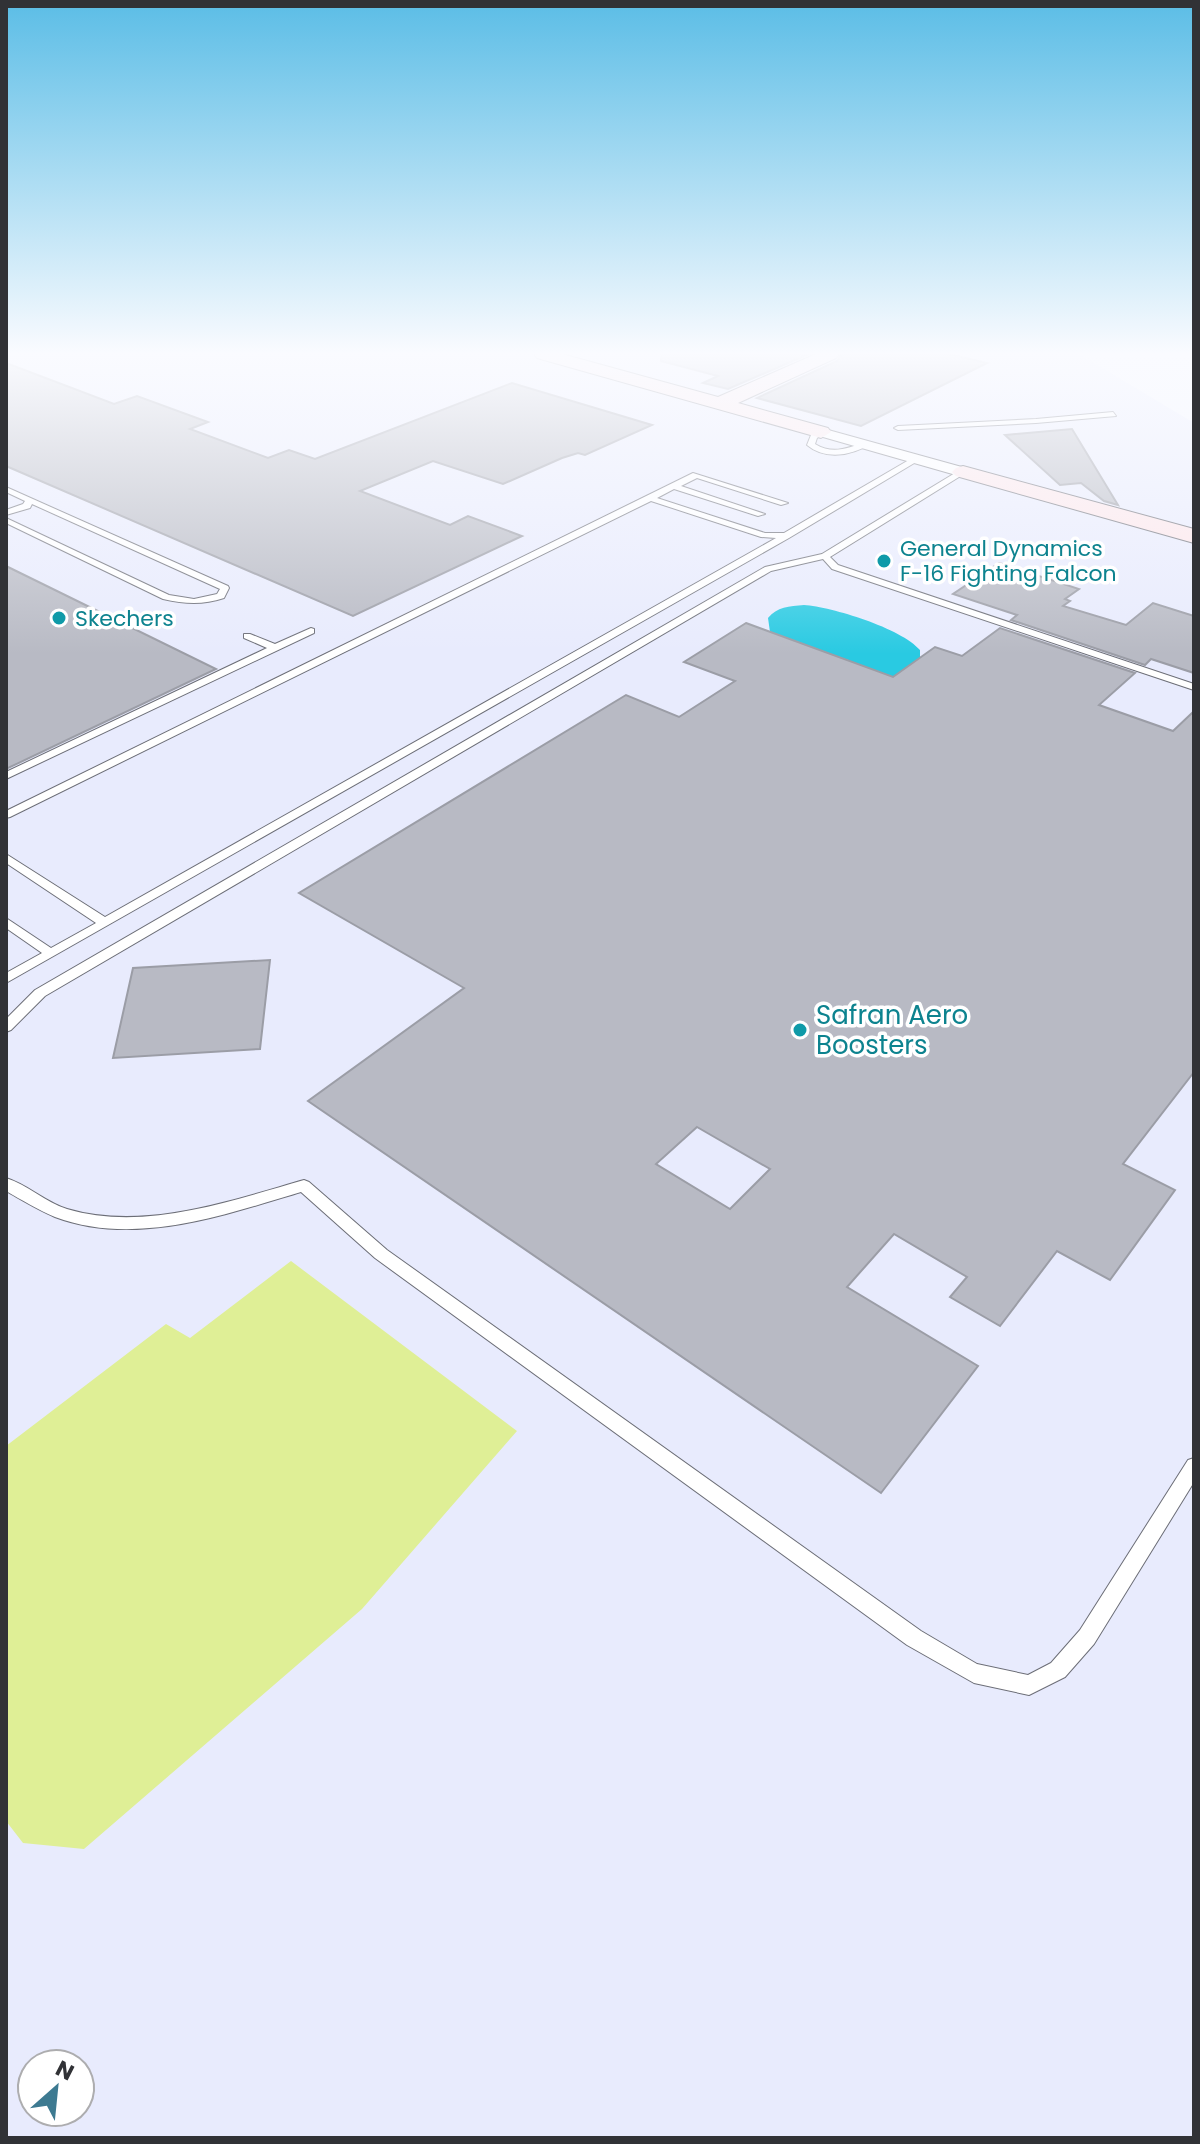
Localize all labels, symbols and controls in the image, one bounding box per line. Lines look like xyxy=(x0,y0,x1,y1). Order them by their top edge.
place label: General Dynamics F-16 Fighting Falcon xyxy=(900,533,1117,589)
marker: General Dynamics F-16 Fighting Falcon xyxy=(875,552,893,570)
place label: Skechers xyxy=(75,603,174,634)
marker: Skechers xyxy=(50,609,68,627)
place label: Safran Aero Boosters xyxy=(816,997,968,1063)
marker: Safran Aero Boosters xyxy=(791,1021,809,1039)
north arrow xyxy=(16,2048,96,2128)
text: N xyxy=(50,2053,79,2088)

